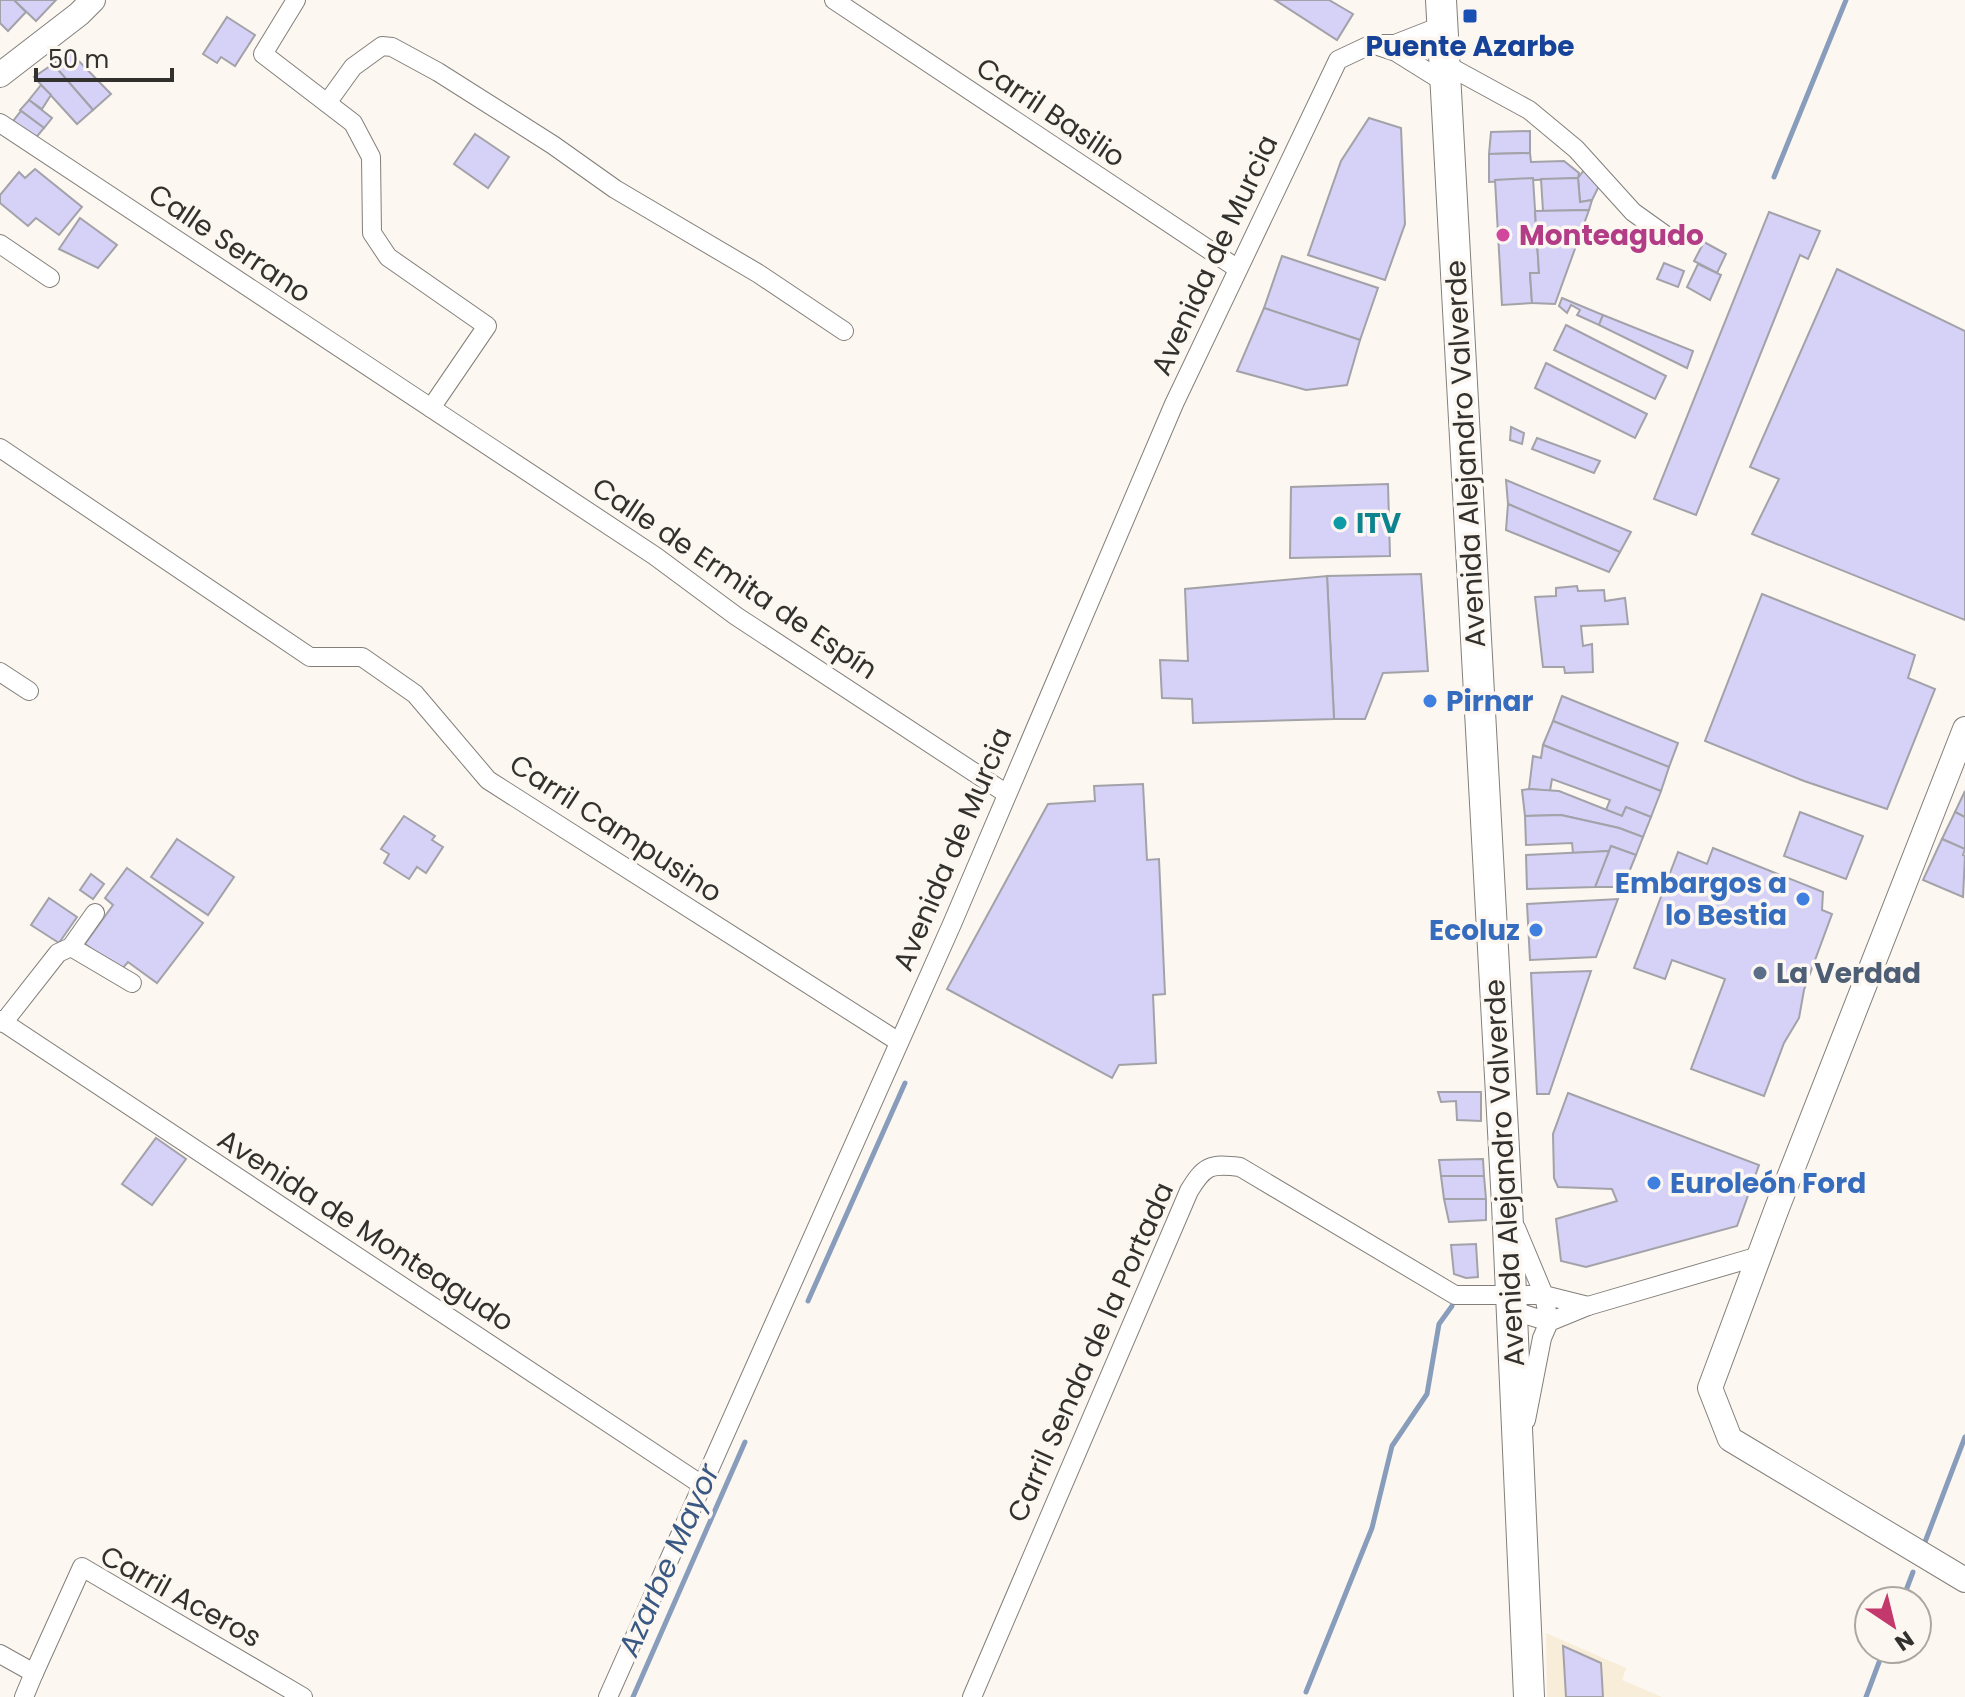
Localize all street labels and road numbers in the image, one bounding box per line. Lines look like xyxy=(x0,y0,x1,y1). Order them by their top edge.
street label: Carril Basilio xyxy=(969,48,1133,177)
street label: Avenida de Murcia xyxy=(1142,129,1287,382)
street label: Calle Serrano xyxy=(141,175,319,312)
street label: Avenida Alejandro Valverde xyxy=(1436,259,1495,649)
street label: Calle de Ermita de Espín xyxy=(584,468,885,689)
street label: Avenida de Murcia xyxy=(883,721,1021,977)
street label: Carril Campusino xyxy=(502,745,730,912)
street label: Avenida Alejandro Valverde xyxy=(1475,978,1534,1368)
street label: Avenida de Monteagudo xyxy=(210,1120,521,1341)
street label: Carril Senda de la Portada xyxy=(998,1176,1183,1528)
street label: Carril Aceros xyxy=(93,1536,268,1657)

